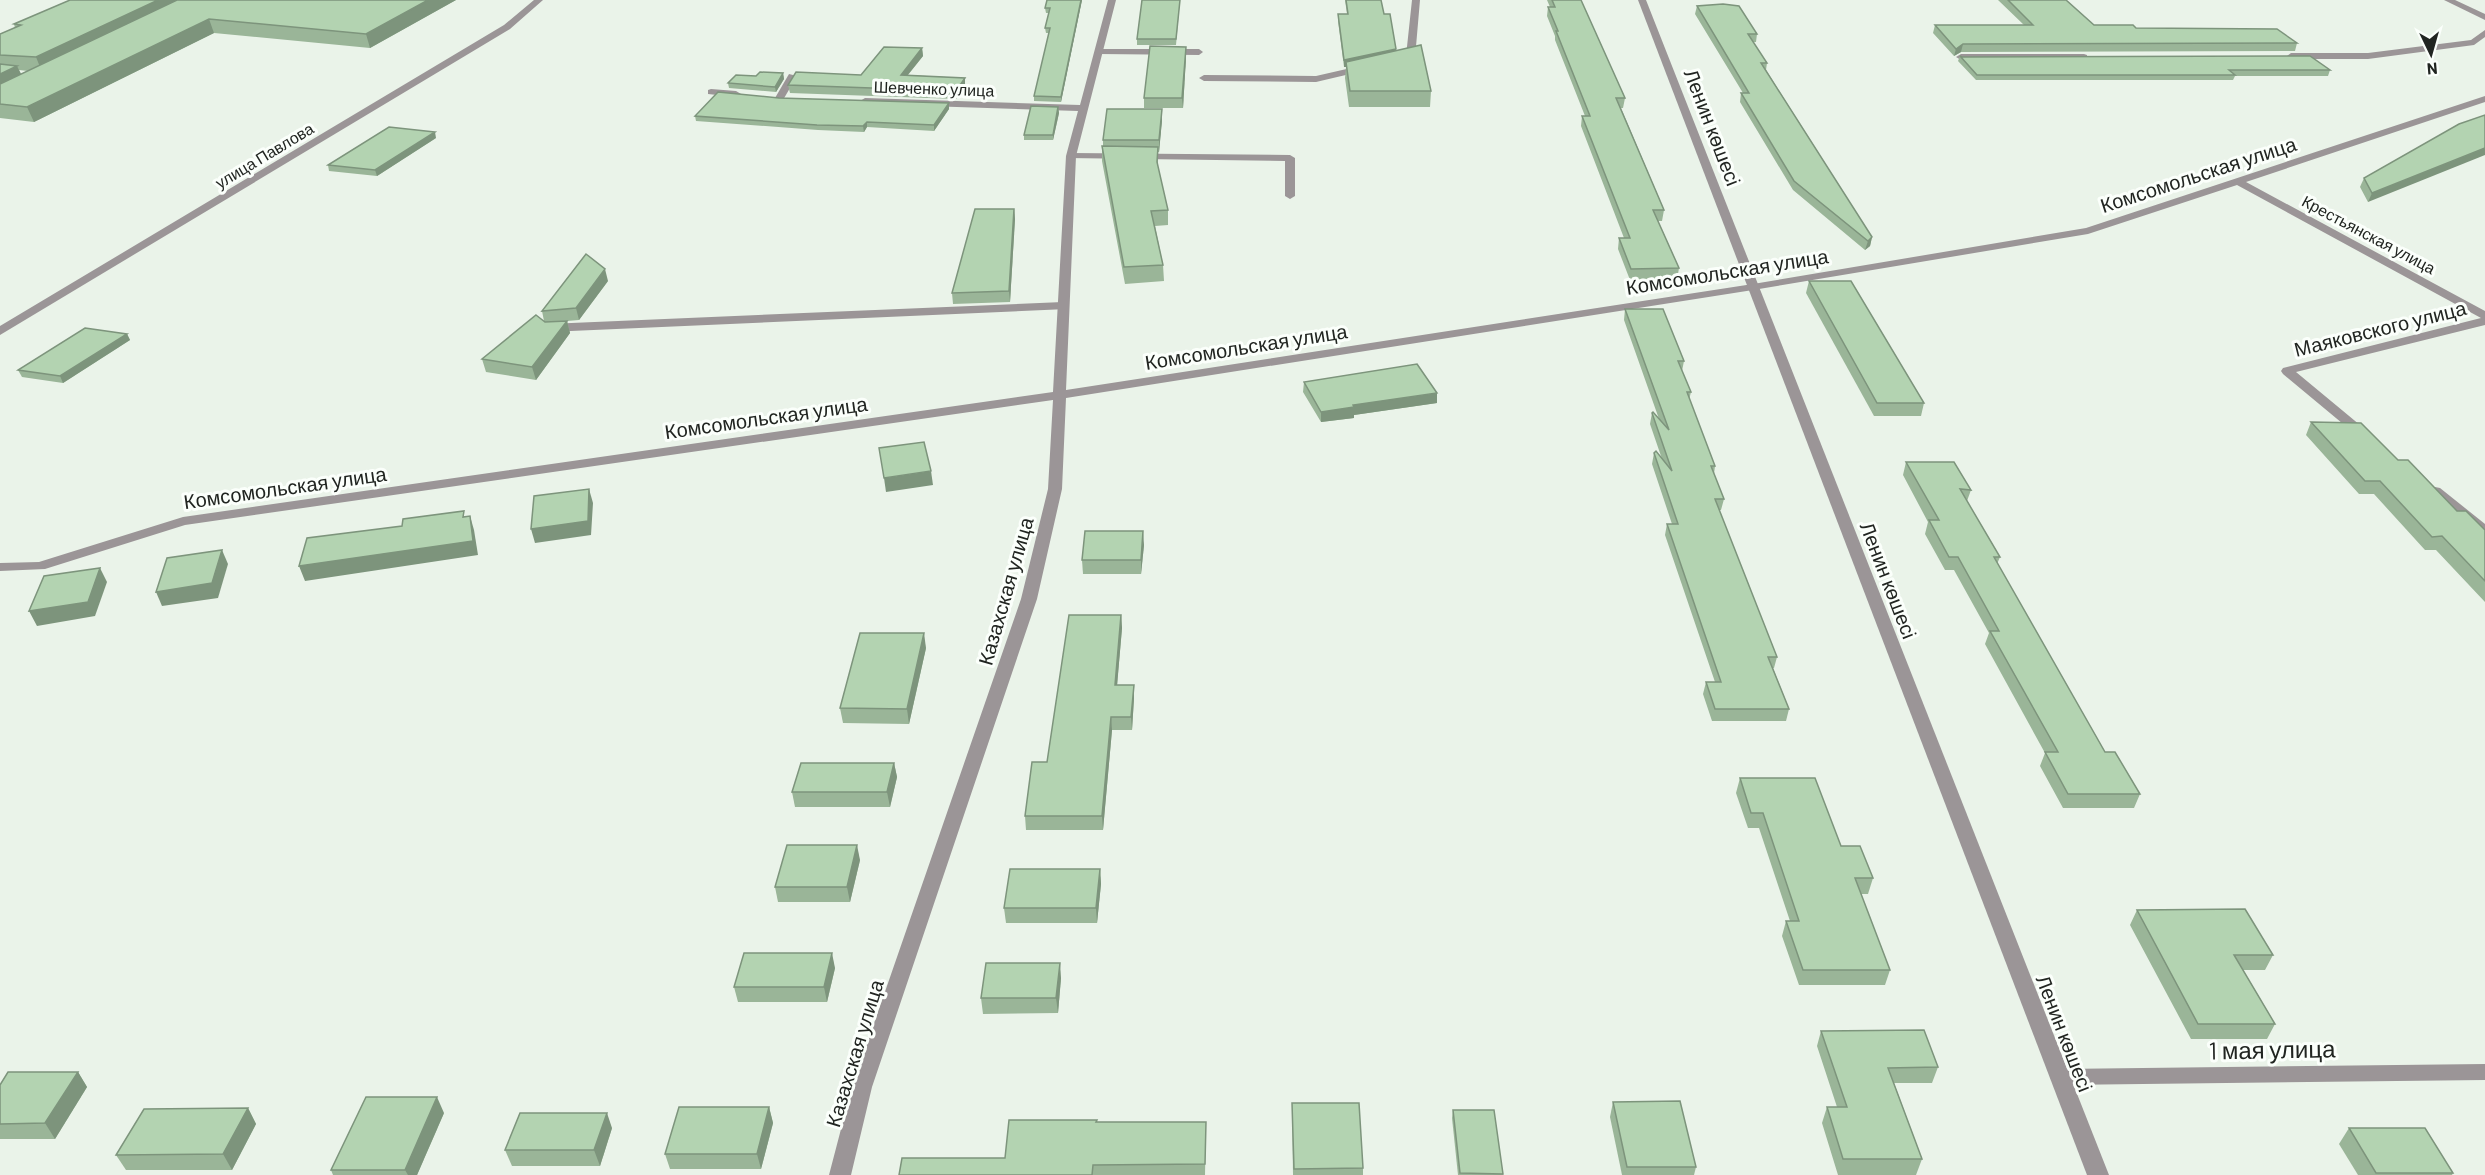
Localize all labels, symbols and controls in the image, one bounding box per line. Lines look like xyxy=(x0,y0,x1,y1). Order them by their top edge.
north arrow xyxy=(2401,24,2461,84)
text: N xyxy=(2426,60,2438,79)
street label: Ленин көшесі xyxy=(1680,65,1746,189)
street label: Шевченко улица xyxy=(873,76,995,100)
street label: улица Павлова xyxy=(211,118,317,192)
street label: Комсомольская улица xyxy=(2097,131,2300,217)
street label: Крестьянская улица xyxy=(2299,191,2439,277)
street label: Комсомольская улица xyxy=(1624,243,1831,299)
street label: Маяковского улица xyxy=(2292,295,2469,361)
street label: Комсомольская улица xyxy=(1143,318,1350,374)
street label: Комсомольская улица xyxy=(663,391,870,443)
street label: Комсомольская улица xyxy=(182,461,389,513)
street label: Казахская улица xyxy=(972,513,1038,668)
street label: Ленин көшесі xyxy=(1856,518,1922,642)
street label: Ленин көшесі xyxy=(2032,971,2098,1095)
street label: Казахская улица xyxy=(820,976,888,1130)
street label: 1 мая улица xyxy=(2208,1033,2336,1065)

